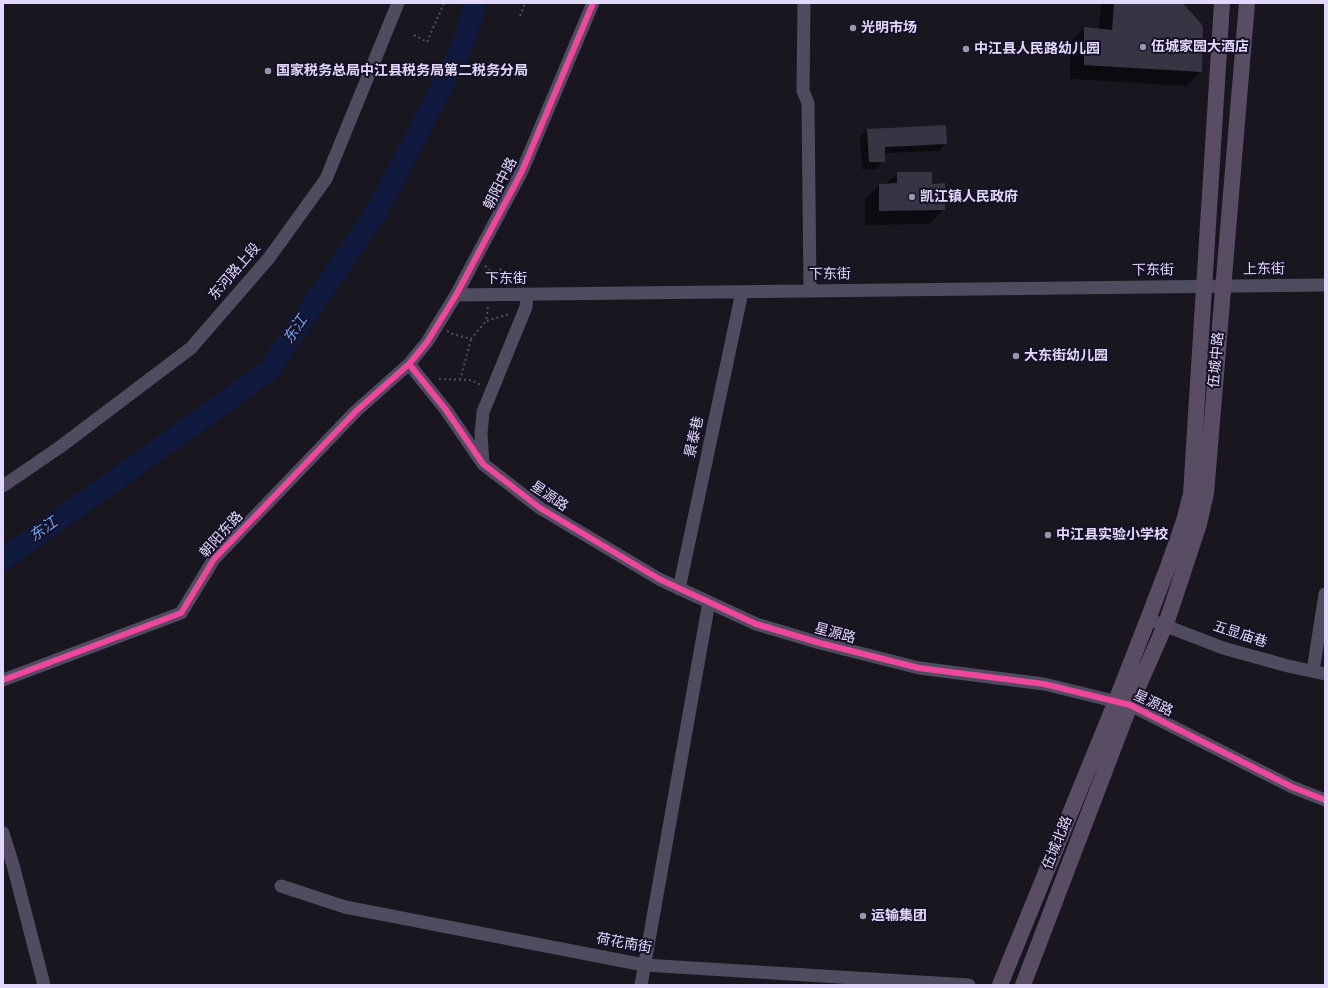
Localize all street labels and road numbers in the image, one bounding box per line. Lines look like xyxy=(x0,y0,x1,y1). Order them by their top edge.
street label: 朝阳中路 xyxy=(481,155,521,213)
street label: 东河路上段 xyxy=(206,240,264,304)
street label: 上东街 xyxy=(1243,261,1285,279)
street label: 下东街 xyxy=(1132,262,1174,280)
street label: 下东街 xyxy=(809,266,851,284)
street label: 下东街 xyxy=(485,271,527,287)
street label: 伍城中路 xyxy=(1206,331,1228,389)
street label: 景泰巷 xyxy=(682,415,708,459)
street label: 星源路 xyxy=(527,478,571,516)
street label: 朝阳东路 xyxy=(197,509,247,561)
street label: 五显庙巷 xyxy=(1211,618,1269,652)
street label: 星源路 xyxy=(813,620,857,648)
street label: 星源路 xyxy=(1130,688,1176,720)
street label: 伍城北路 xyxy=(1040,814,1076,872)
street label: 荷花南街 xyxy=(595,931,653,957)

